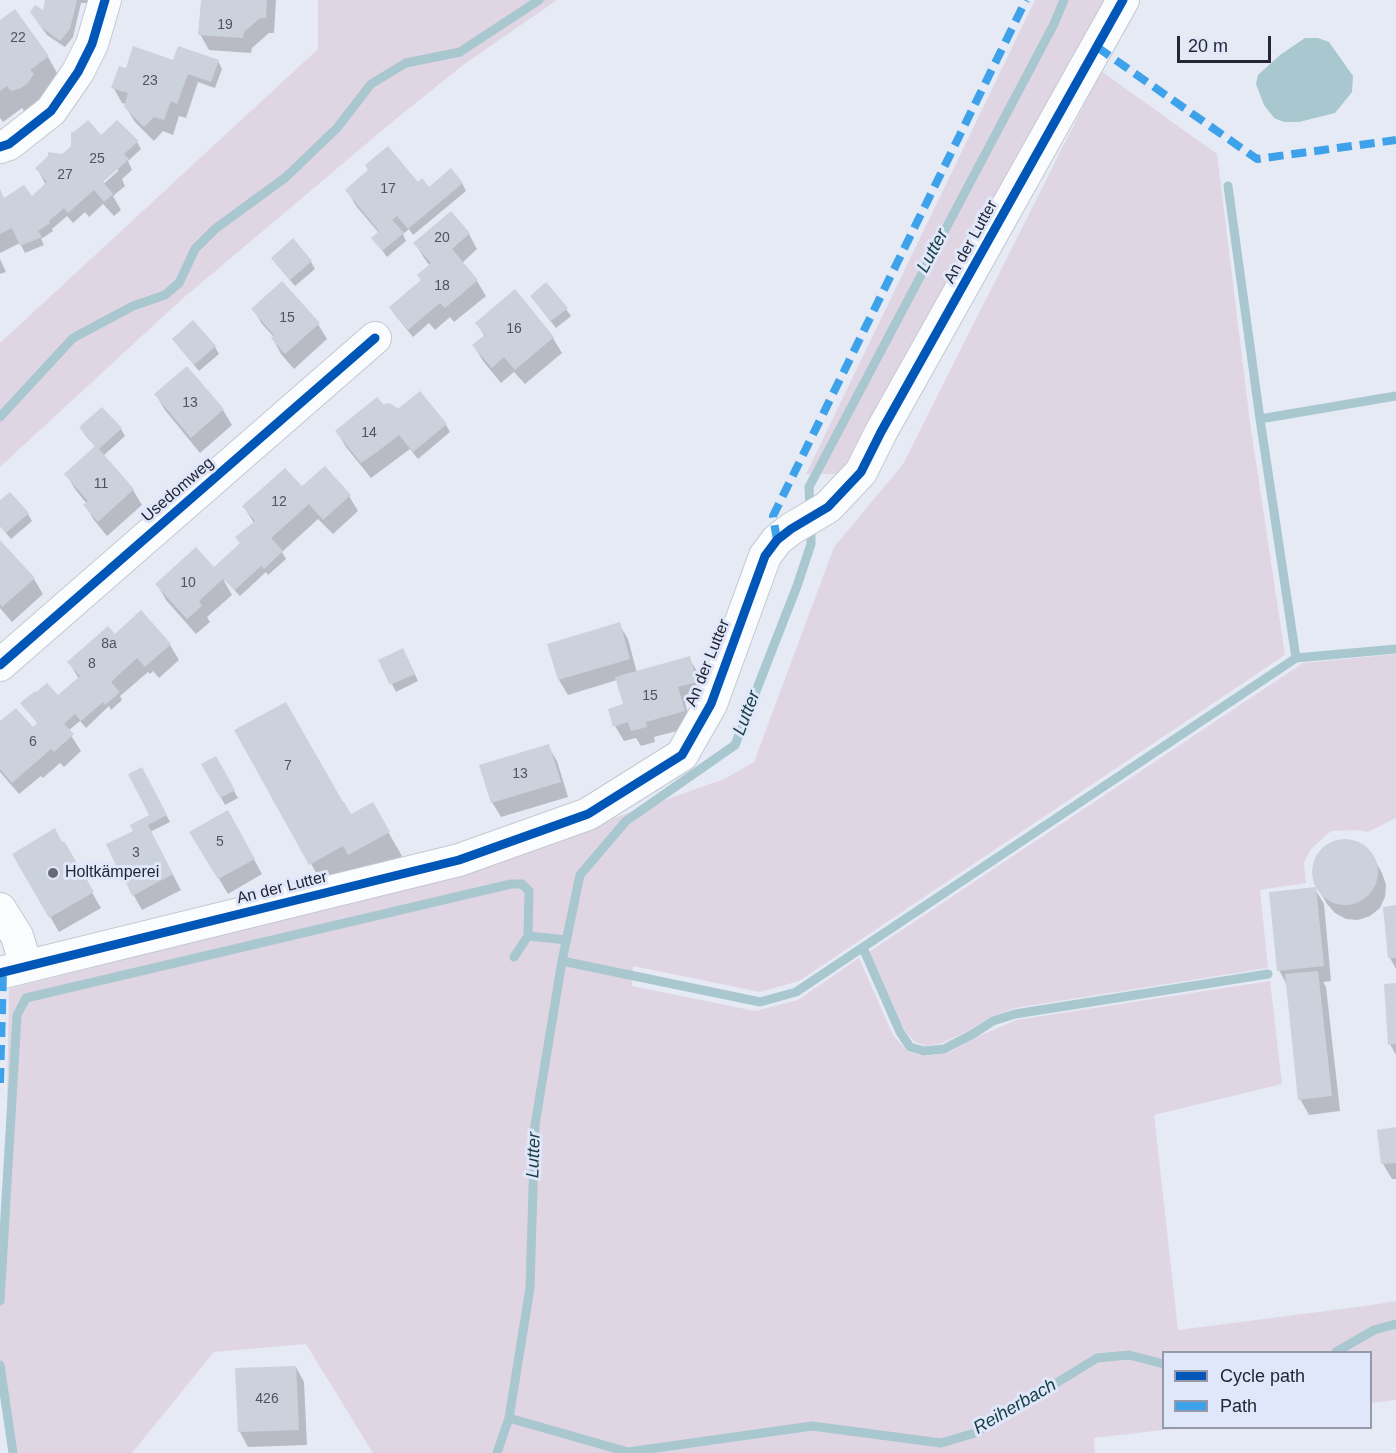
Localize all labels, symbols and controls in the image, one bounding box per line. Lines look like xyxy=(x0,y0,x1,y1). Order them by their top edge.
house number: 19 xyxy=(217,17,233,33)
scale bar xyxy=(1180,24,1274,62)
house number: 22 xyxy=(10,30,26,46)
text: 20 m xyxy=(1188,36,1228,56)
house number: 23 xyxy=(142,73,158,89)
house number: 25 xyxy=(89,151,105,167)
house number: 27 xyxy=(57,167,73,183)
house number: 17 xyxy=(380,181,396,197)
street label: An der Lutter xyxy=(940,197,1002,287)
water label: Lutter xyxy=(913,226,953,276)
house number: 20 xyxy=(434,230,450,246)
house number: 18 xyxy=(434,278,450,294)
house number: 15 xyxy=(279,310,295,326)
house number: 16 xyxy=(506,321,522,337)
house number: 13 xyxy=(182,395,198,411)
house number: 14 xyxy=(361,425,377,441)
street label: Usedomweg xyxy=(138,454,218,526)
house number: 11 xyxy=(94,476,108,492)
house number: 12 xyxy=(271,494,287,510)
house number: 10 xyxy=(180,575,196,591)
street label: An der Lutter xyxy=(682,617,734,709)
house number: 8a xyxy=(101,636,117,652)
house number: 8 xyxy=(88,656,96,672)
house number: 15 xyxy=(642,688,658,704)
water label: Lutter xyxy=(729,688,765,738)
house number: 6 xyxy=(29,734,37,750)
house number: 7 xyxy=(284,758,292,774)
house number: 13 xyxy=(512,766,528,782)
house number: 5 xyxy=(216,834,224,850)
house number: 3 xyxy=(132,845,140,861)
place label: Holtkämperei xyxy=(65,863,159,883)
marker: Holtkämperei xyxy=(46,866,60,880)
street label: An der Lutter xyxy=(235,867,329,909)
water label: Lutter xyxy=(522,1132,546,1178)
legend xyxy=(1162,1351,1372,1429)
text: Cycle path xyxy=(1220,1366,1305,1386)
water label: Reiherbach xyxy=(970,1375,1060,1439)
house number: 426 xyxy=(255,1391,279,1407)
text: Path xyxy=(1220,1396,1257,1416)

